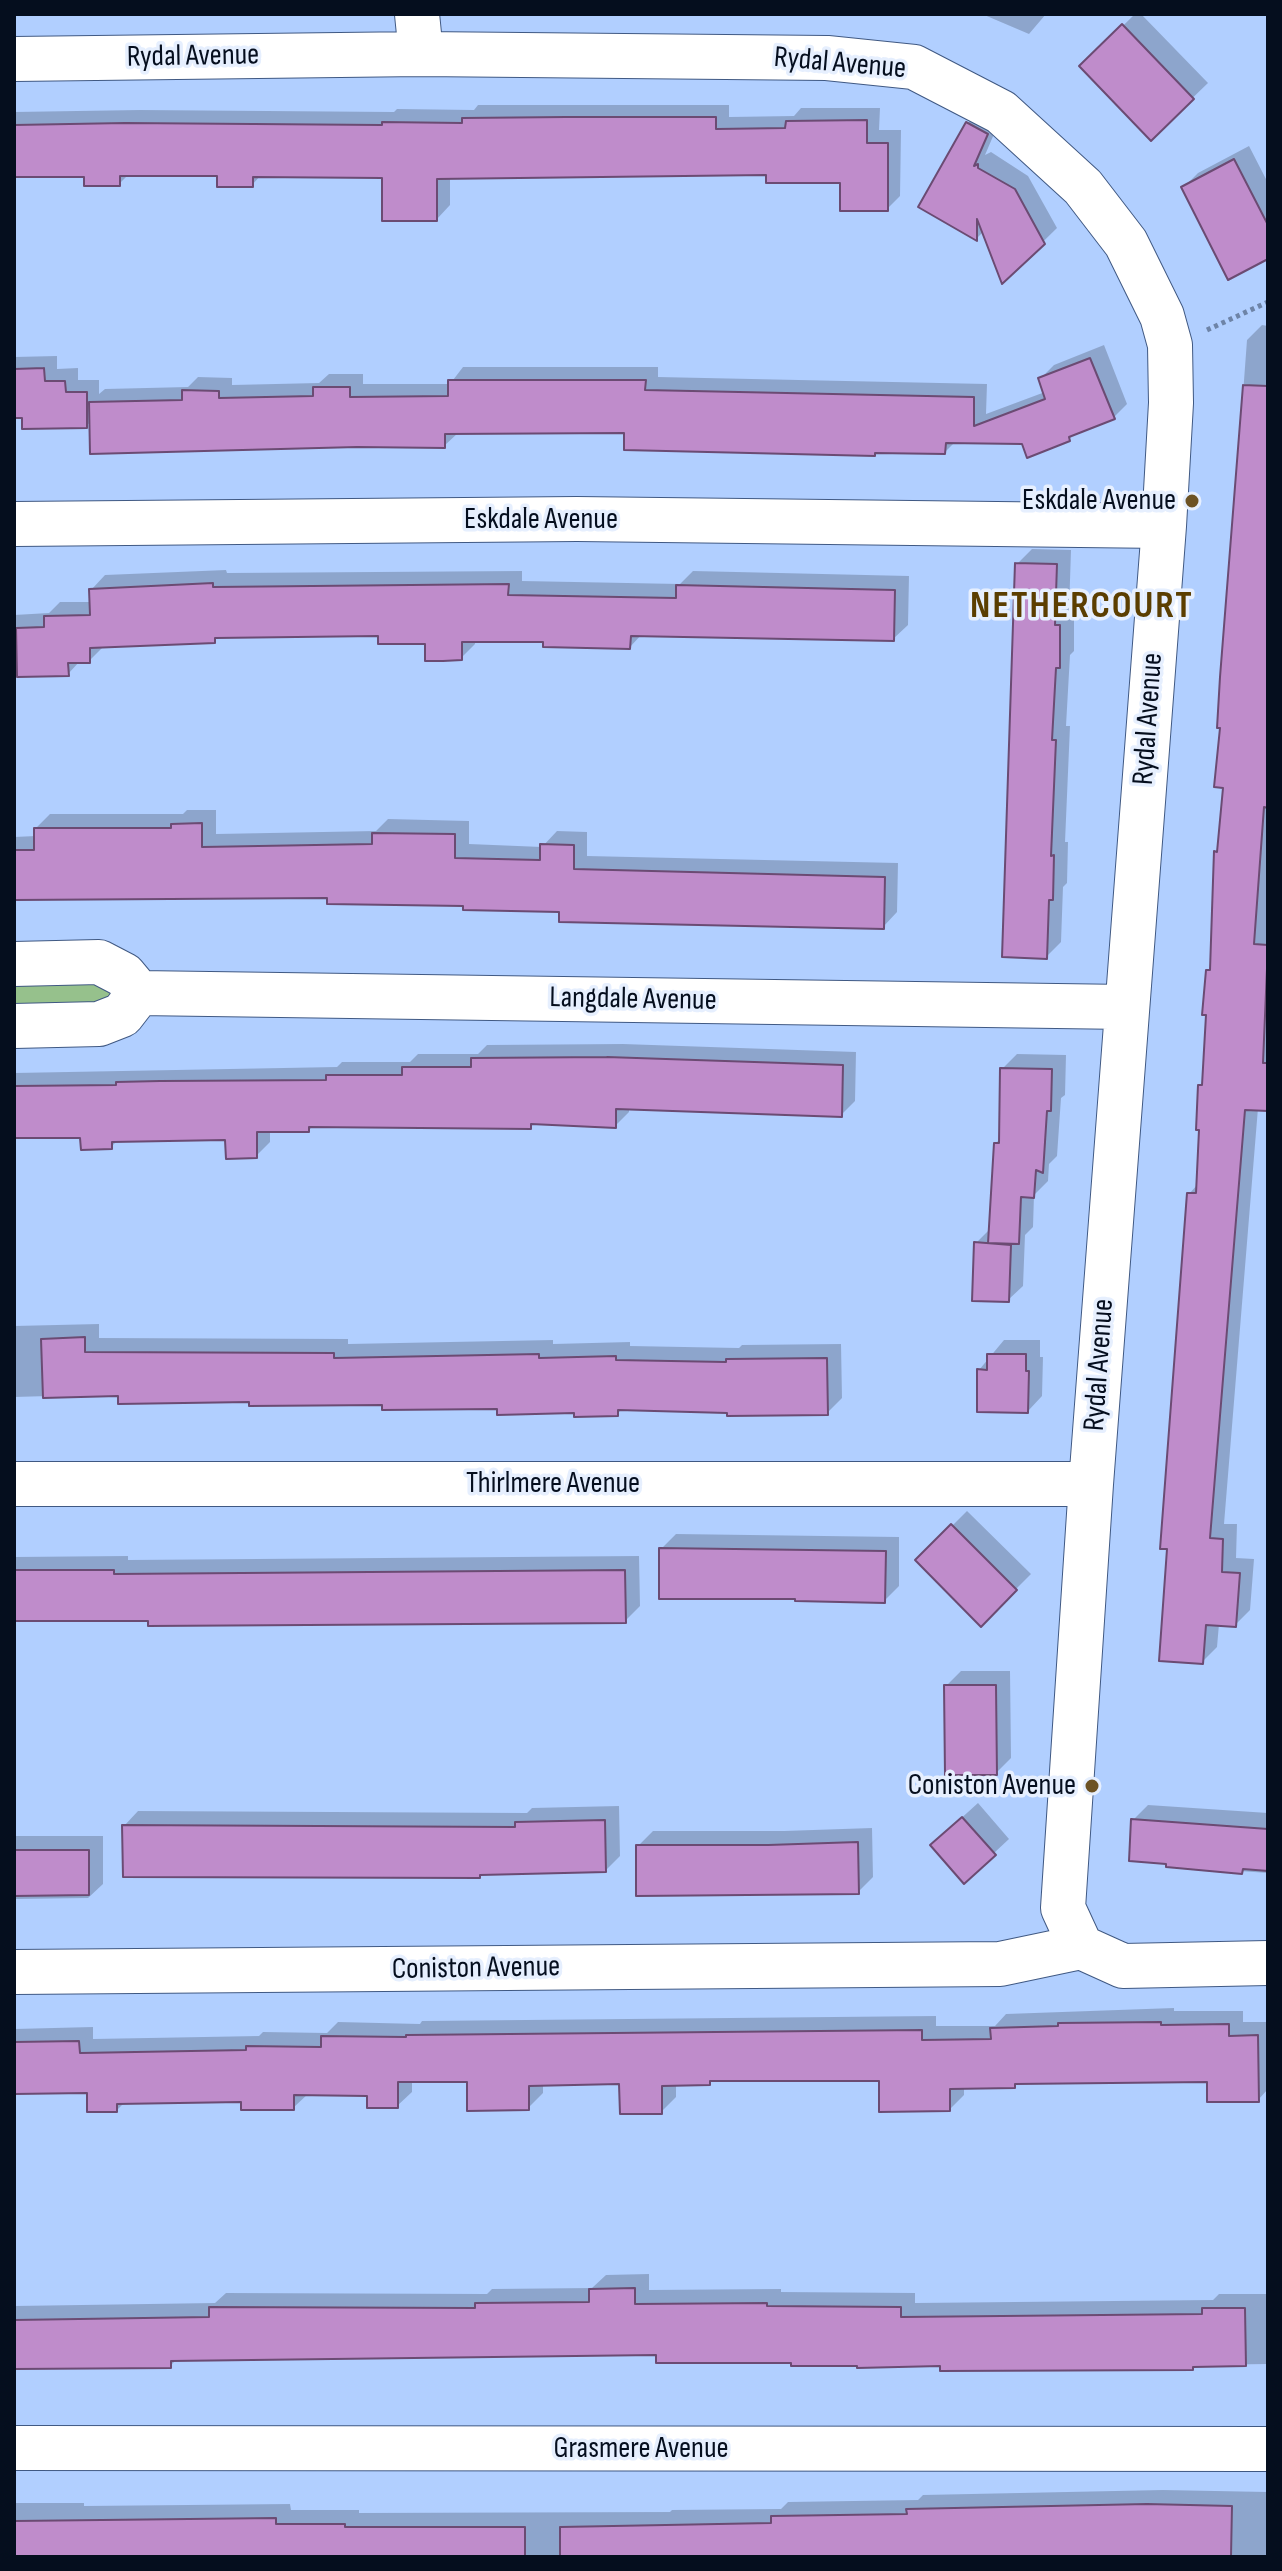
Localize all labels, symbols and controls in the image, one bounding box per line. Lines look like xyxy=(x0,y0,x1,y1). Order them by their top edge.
street label: Rydal Avenue xyxy=(126,38,260,76)
street label: Rydal Avenue xyxy=(772,40,908,88)
place label: Eskdale Avenue xyxy=(1022,483,1176,519)
marker: Eskdale Avenue xyxy=(1183,492,1201,510)
street label: Eskdale Avenue xyxy=(464,502,618,538)
district label: NETHERCOURT xyxy=(970,584,1194,630)
street label: Rydal Avenue xyxy=(1126,652,1172,786)
street label: Langdale Avenue xyxy=(549,981,717,1019)
street label: Rydal Avenue xyxy=(1077,1298,1123,1432)
street label: Thirlmere Avenue xyxy=(466,1466,640,1502)
place label: Coniston Avenue xyxy=(908,1768,1076,1804)
marker: Coniston Avenue xyxy=(1083,1777,1101,1795)
street label: Coniston Avenue xyxy=(392,1950,560,1988)
street label: Grasmere Avenue xyxy=(553,2431,729,2467)

